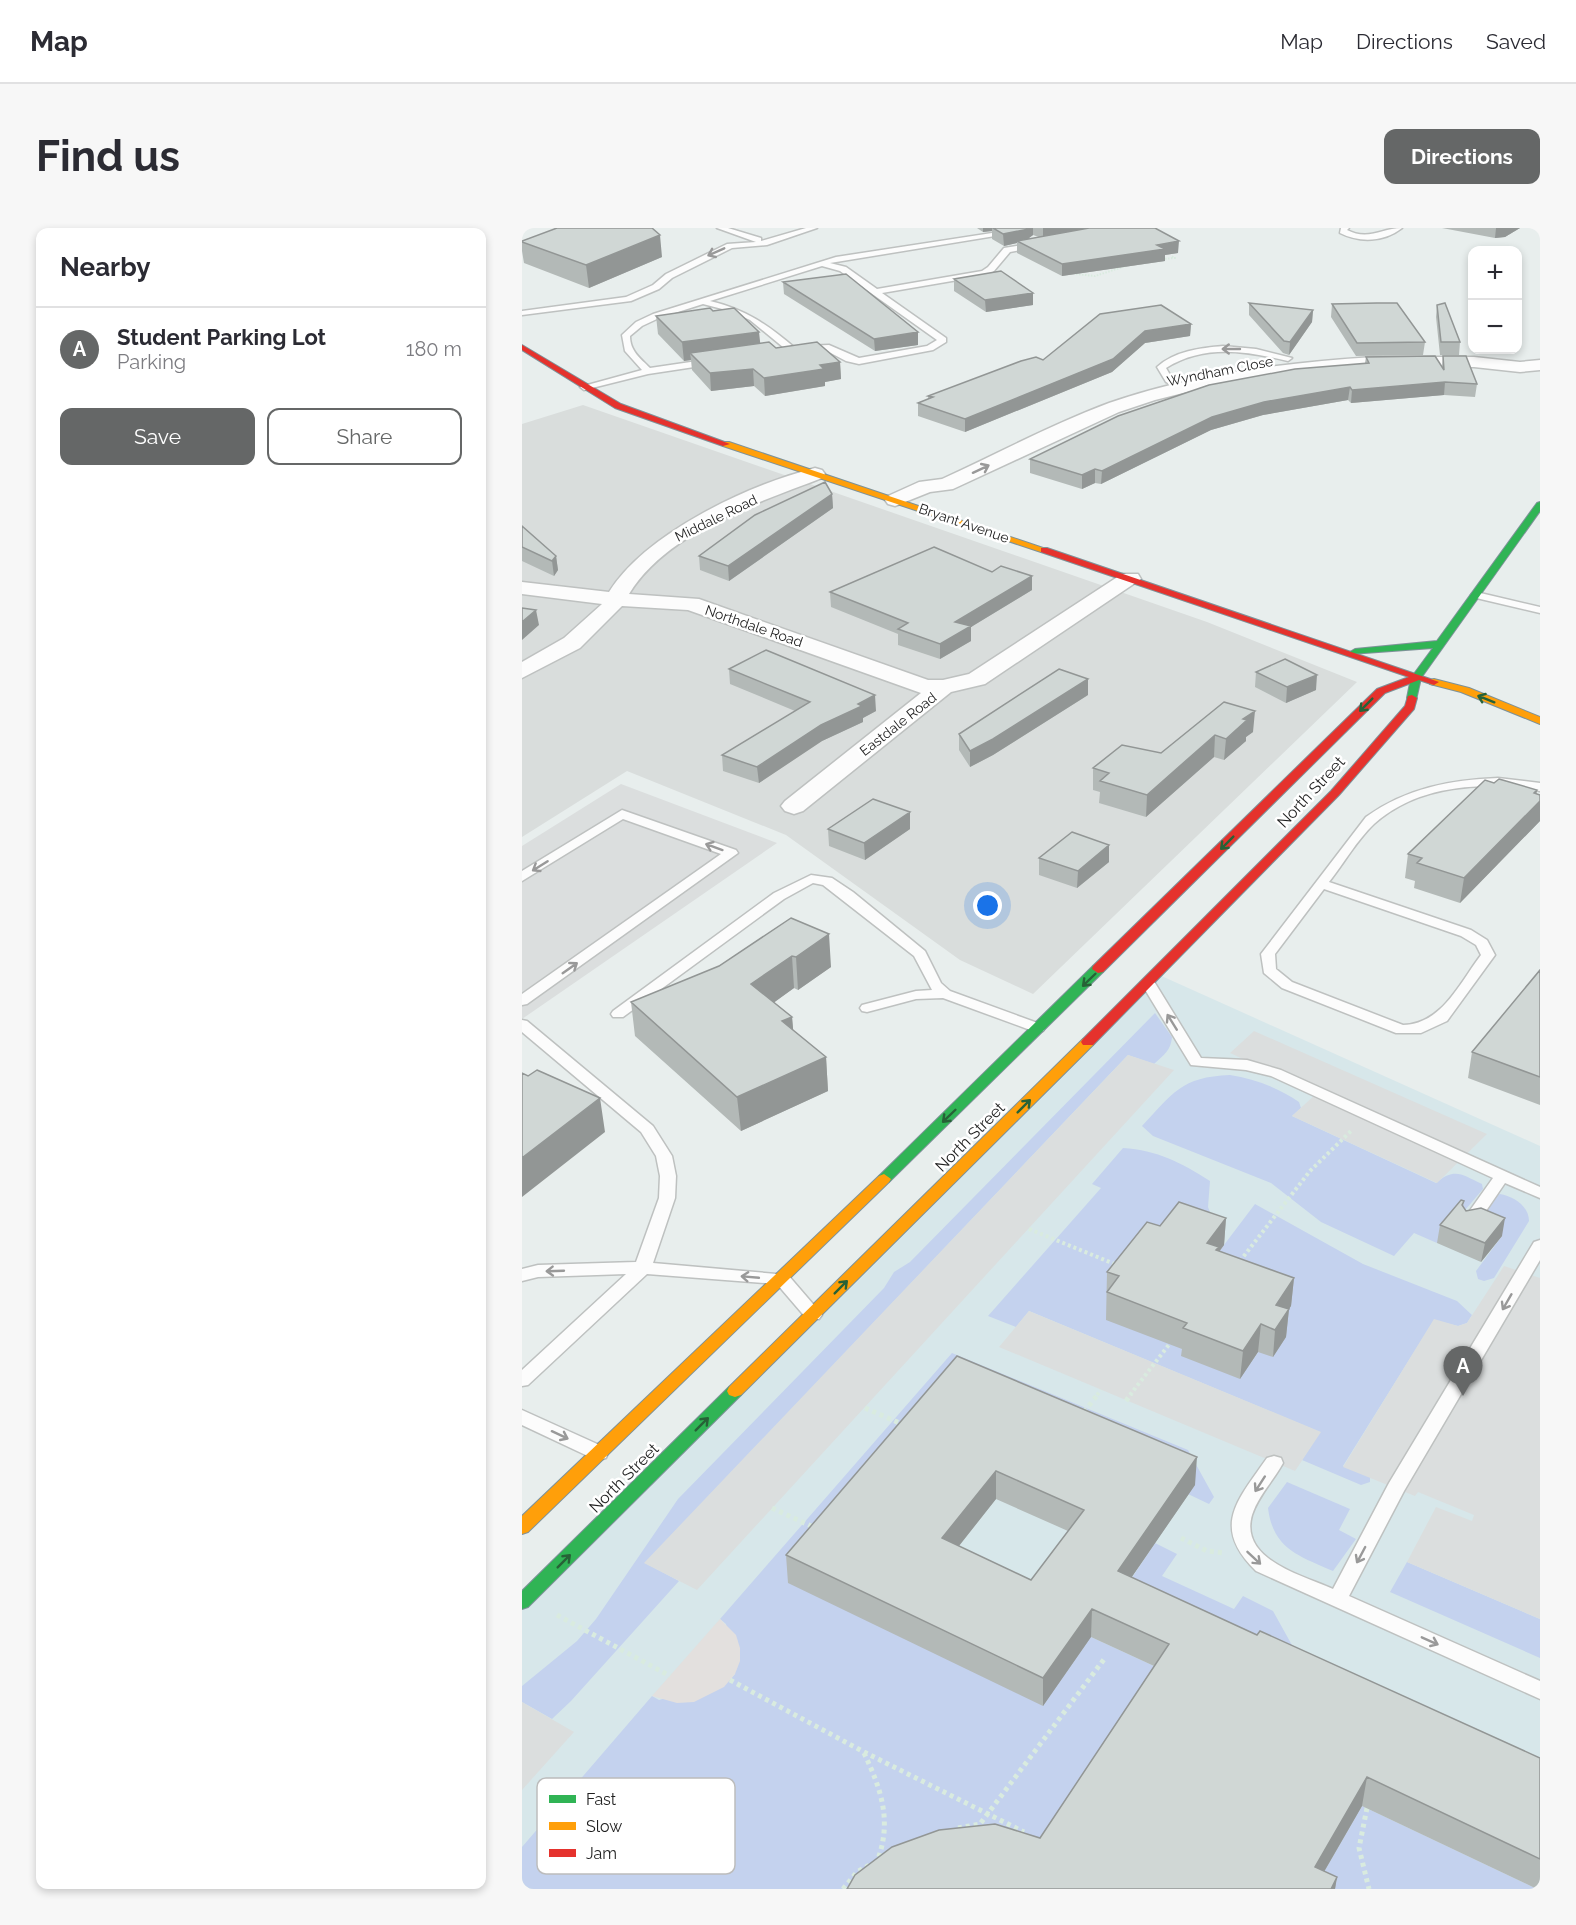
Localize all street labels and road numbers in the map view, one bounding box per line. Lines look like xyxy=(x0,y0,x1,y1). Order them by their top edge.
street label: Wyndham Close xyxy=(1166,353,1274,389)
street label: Middale Road xyxy=(672,491,760,545)
street label: Bryant Avenue xyxy=(917,500,1011,546)
street label: Northdale Road xyxy=(703,602,805,650)
street label: Eastdale Road xyxy=(856,689,940,759)
street label: North Street xyxy=(1273,752,1349,832)
street label: North Street xyxy=(931,1098,1009,1176)
street label: North Street xyxy=(585,1439,663,1517)

